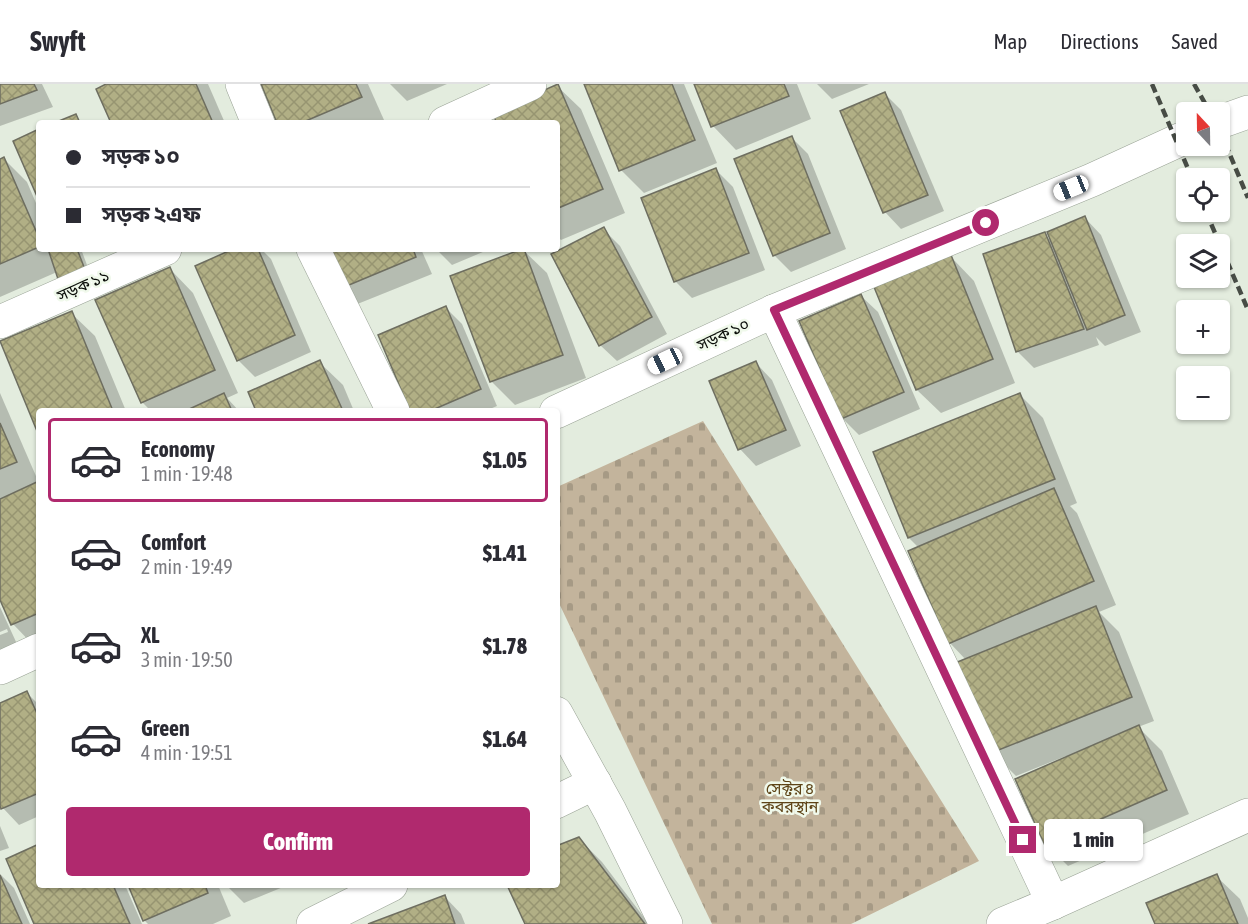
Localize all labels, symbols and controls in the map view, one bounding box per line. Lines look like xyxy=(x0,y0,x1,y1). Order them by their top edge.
text: Swyft xyxy=(30,25,86,57)
text: Map xyxy=(993,29,1027,53)
text: Directions xyxy=(1060,29,1139,53)
text: Saved xyxy=(1172,29,1218,53)
north arrow xyxy=(1176,102,1230,156)
map controls xyxy=(1176,102,1230,420)
text: সড়ক ১০ xyxy=(102,143,180,169)
button: locate xyxy=(1176,168,1230,222)
car xyxy=(1051,173,1091,203)
text: সড়ক ২এফ xyxy=(102,201,201,227)
route start xyxy=(972,209,999,236)
button: layers xyxy=(1176,234,1230,288)
street label: সড়ক ১১ xyxy=(53,266,112,305)
button: + xyxy=(1176,300,1230,354)
street label: সড়ক ১০ xyxy=(693,314,752,354)
car xyxy=(645,345,685,377)
button: − xyxy=(1176,366,1230,420)
icon: car xyxy=(69,433,123,487)
text: Economy xyxy=(141,436,215,462)
text: $1.05 xyxy=(483,447,527,473)
text: 1 min · 19:48 xyxy=(141,462,233,485)
icon: car xyxy=(69,526,123,580)
text: Comfort xyxy=(141,529,206,555)
text: $1.41 xyxy=(483,540,527,566)
text: 2 min · 19:49 xyxy=(141,555,233,578)
icon: car xyxy=(69,619,123,673)
text: XL xyxy=(141,622,159,648)
text: $1.78 xyxy=(483,633,527,659)
text: 3 min · 19:50 xyxy=(141,648,233,671)
icon: car xyxy=(69,712,123,766)
text: Green xyxy=(141,715,190,741)
text: $1.64 xyxy=(483,726,527,752)
text: 4 min · 19:51 xyxy=(141,741,233,764)
park label: সেক্টর ৪ কবরস্থান xyxy=(761,779,819,816)
button: Confirm xyxy=(66,807,530,876)
callout: 1 min xyxy=(1044,819,1143,861)
route end xyxy=(1009,826,1036,853)
text: 1 min xyxy=(1073,828,1114,851)

